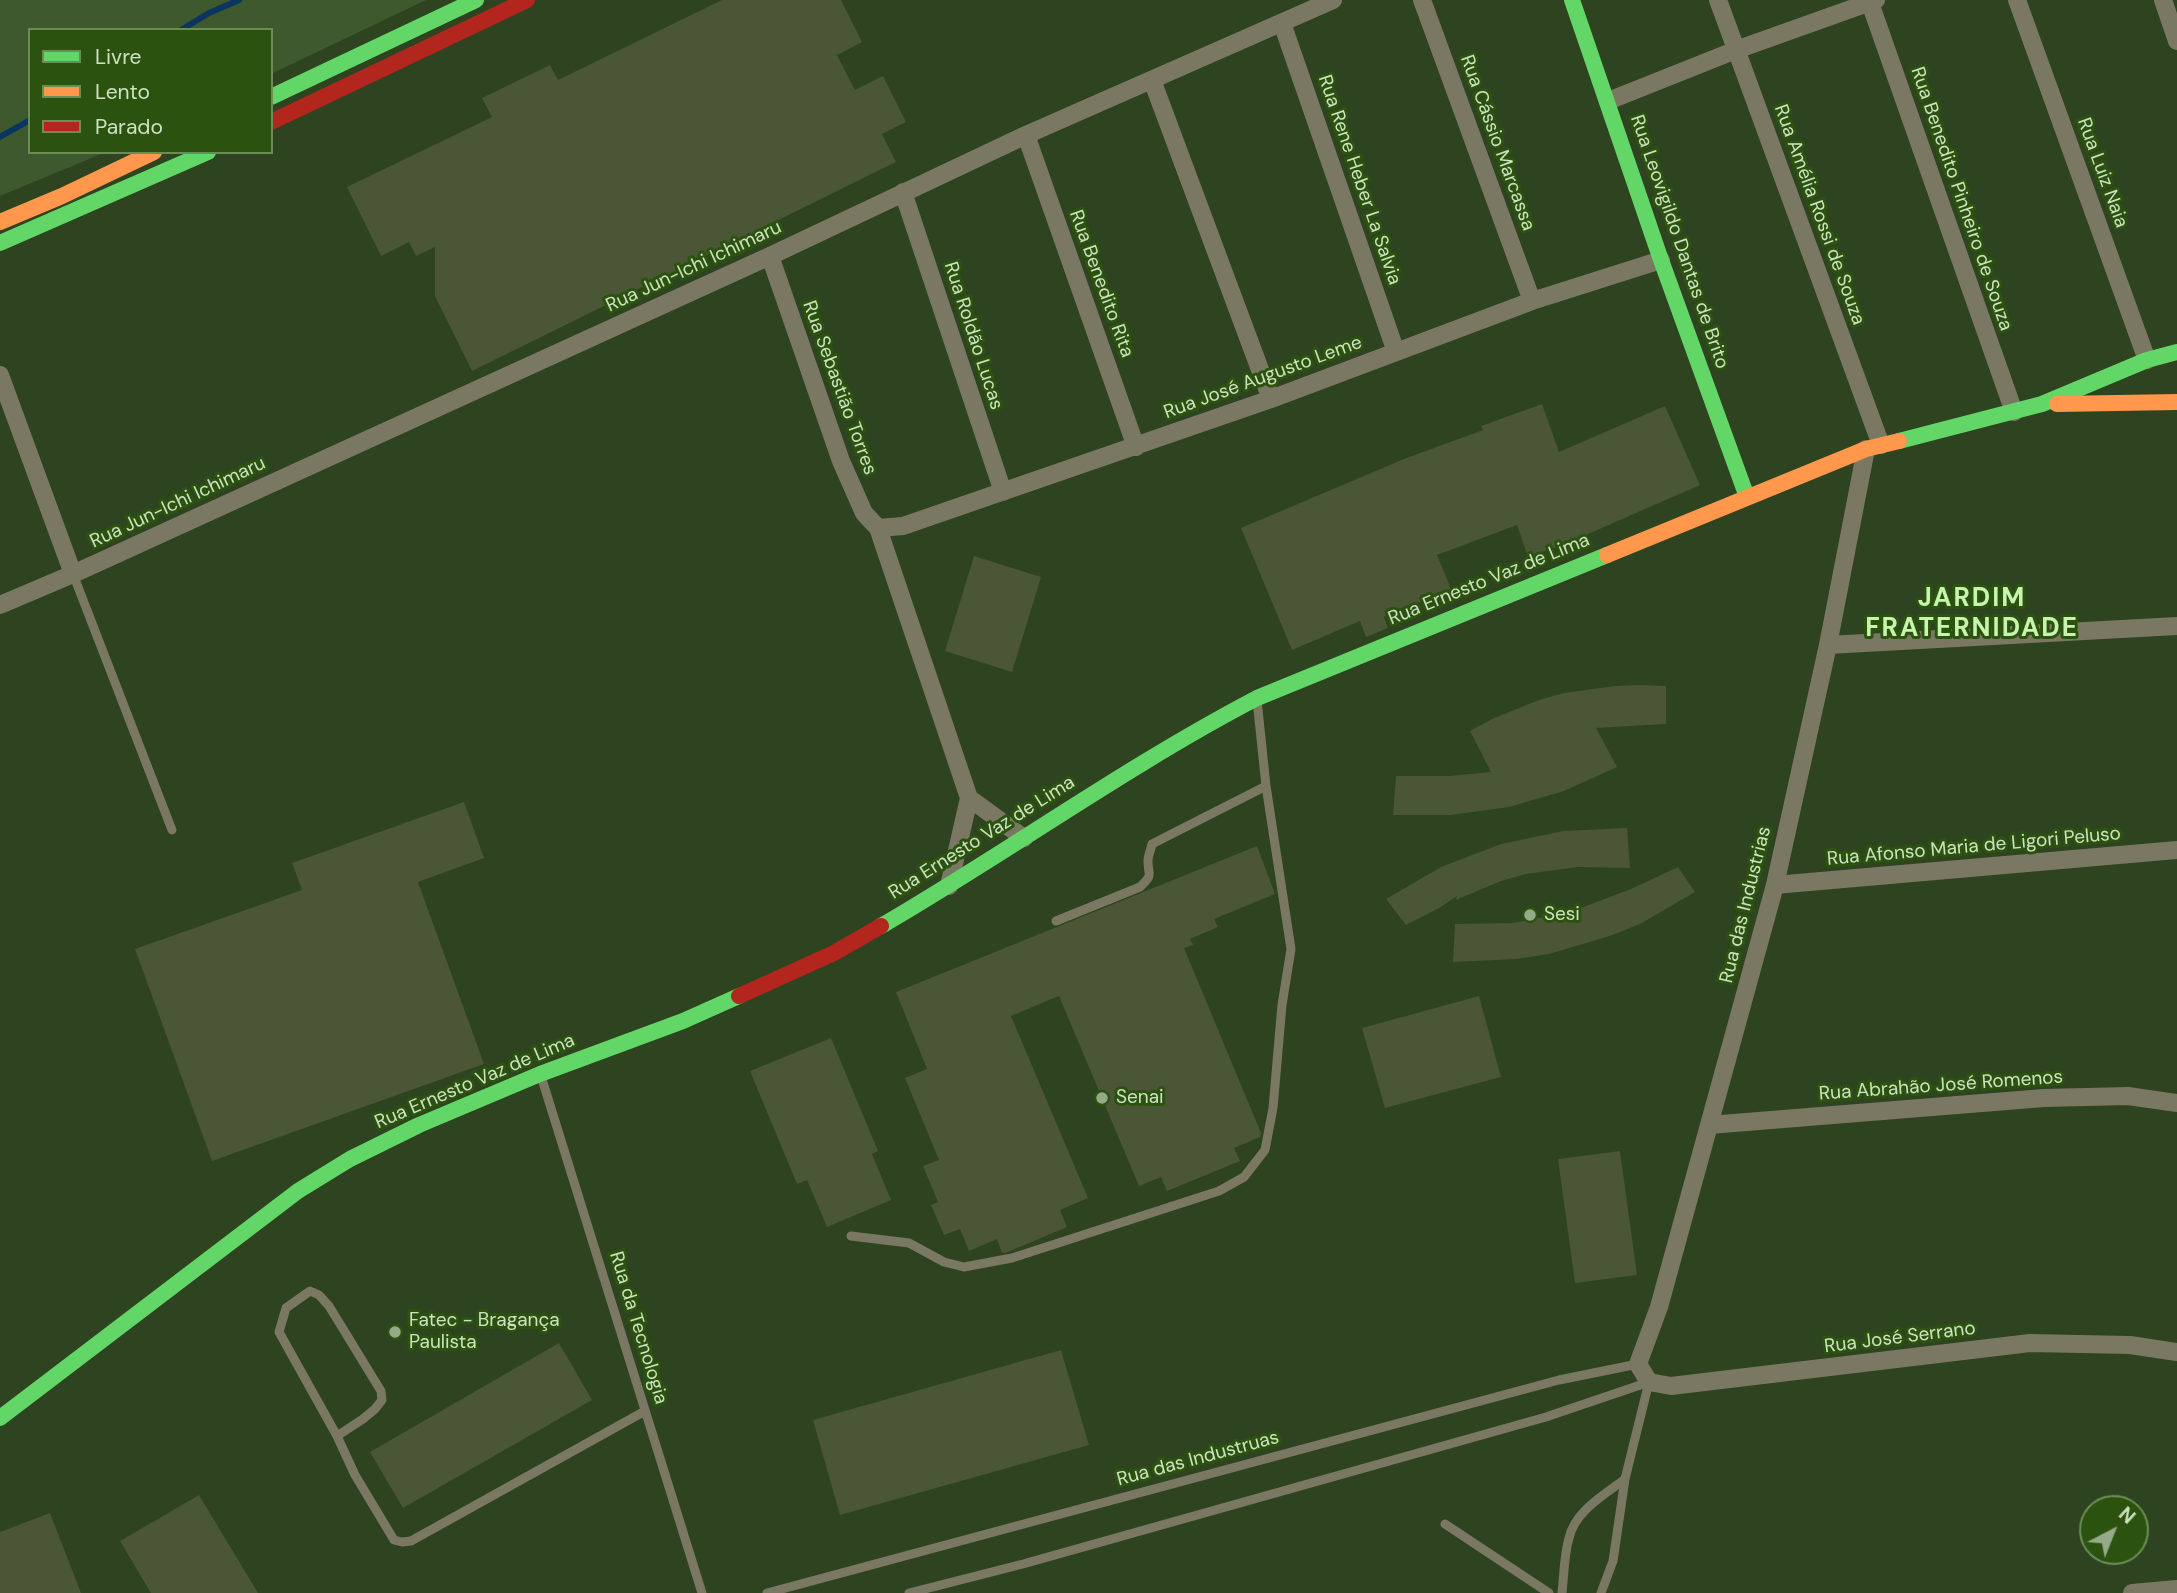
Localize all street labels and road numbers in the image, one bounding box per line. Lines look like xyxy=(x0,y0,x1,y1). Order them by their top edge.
street label: Rua Cássio Marcassa xyxy=(1455,52,1539,234)
street label: Rua Benedito Pinheiro de Souza xyxy=(1905,64,2017,334)
street label: Rua Rene Heber La Salvia xyxy=(1312,72,1406,288)
street label: Rua Amélia Rossi de Souza xyxy=(1768,102,1870,328)
street label: Rua Leovigildo Dantas de Brito xyxy=(1625,112,1733,372)
street label: Rua Luiz Naia xyxy=(2072,115,2132,231)
street label: Rua Benedito Rita xyxy=(1064,207,1138,361)
street label: Rua Jun-Ichi Ichimaru xyxy=(603,216,785,318)
street label: Rua Roldão Lucas xyxy=(938,259,1008,413)
street label: Rua Sebastião Torres xyxy=(797,298,881,478)
street label: Rua José Augusto Leme xyxy=(1161,332,1365,424)
street label: Rua Jun-Ichi Ichimaru xyxy=(87,452,269,554)
street label: Rua Ernesto Vaz de Lima xyxy=(1385,529,1593,631)
street label: Rua Ernesto Vaz de Lima xyxy=(885,771,1079,905)
street label: Rua Afonso Maria de Ligori Peluso xyxy=(1826,823,2122,871)
street label: Rua das Industrias xyxy=(1716,824,1776,986)
street label: Rua Ernesto Vaz de Lima xyxy=(372,1030,578,1134)
street label: Rua Abrahão José Romenos xyxy=(1818,1066,2064,1106)
street label: Rua da Tecnologia xyxy=(604,1249,672,1407)
street label: Rua José Serrano xyxy=(1823,1317,1977,1359)
street label: Rua das Industruas xyxy=(1114,1426,1282,1492)

